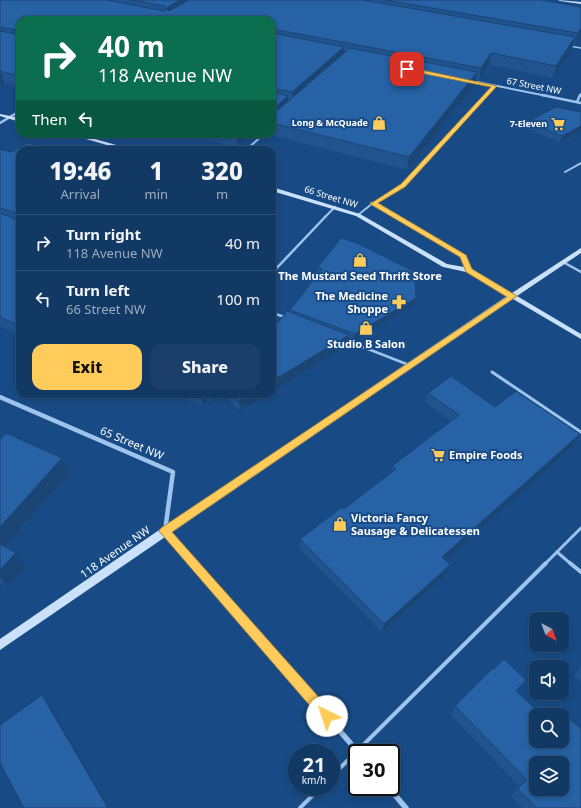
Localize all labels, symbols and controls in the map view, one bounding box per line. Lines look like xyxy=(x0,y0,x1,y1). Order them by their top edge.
text: 40 m xyxy=(98,27,165,65)
icon: right xyxy=(32,32,84,84)
pin xyxy=(390,52,424,86)
icon: arrive xyxy=(396,58,418,80)
text: 118 Avenue NW xyxy=(98,63,232,87)
street label: 67 Street NW xyxy=(506,74,563,97)
icon: left xyxy=(75,108,97,130)
text: Then xyxy=(32,109,67,129)
shop icon: Long & McQuade xyxy=(371,115,387,131)
place label: Long & McQuade xyxy=(292,116,368,129)
supermarket icon: 7-Eleven xyxy=(550,116,566,132)
place label: 7-Eleven xyxy=(510,117,547,130)
text: 19:46 xyxy=(49,154,111,187)
text: 1 xyxy=(149,154,163,187)
text: 320 xyxy=(201,154,243,187)
street label: 66 Street NW xyxy=(303,182,360,211)
text: Arrival xyxy=(60,185,100,203)
text: min xyxy=(145,185,168,203)
text: m xyxy=(216,185,228,203)
text: Turn right xyxy=(66,224,141,244)
icon: right xyxy=(32,232,54,254)
text: 40 m xyxy=(225,233,260,253)
text: 118 Avenue NW xyxy=(66,244,163,262)
shop icon: The Mustard Seed Thrift Store xyxy=(352,252,368,268)
place label: The Mustard Seed Thrift Store xyxy=(278,268,442,283)
text: Turn left xyxy=(66,280,130,300)
icon: left xyxy=(32,288,54,310)
place label: The Medicine Shoppe xyxy=(315,288,388,316)
text: 100 m xyxy=(216,289,260,309)
pharmacy icon: The Medicine Shoppe xyxy=(391,294,407,310)
text: 66 Street NW xyxy=(66,300,146,318)
shop icon: Studio B Salon xyxy=(358,320,374,336)
place label: Studio B Salon xyxy=(327,336,405,351)
button: Exit xyxy=(32,344,142,390)
button: Share xyxy=(150,344,260,390)
street label: 65 Street NW xyxy=(98,422,167,463)
supermarket icon: Empire Foods xyxy=(430,447,446,463)
place label: Empire Foods xyxy=(449,447,523,462)
place label: Victoria Fancy Sausage & Delicatessen xyxy=(351,510,480,538)
shop icon: Victoria Fancy Sausage & Delicatessen xyxy=(332,516,348,532)
street label: 118 Avenue NW xyxy=(77,522,153,581)
north arrow xyxy=(529,612,569,652)
map controls xyxy=(529,612,569,796)
button: sound xyxy=(529,660,569,700)
position arrow xyxy=(306,695,348,737)
button: search xyxy=(529,708,569,748)
speed limit sign: 30 xyxy=(348,744,400,796)
text: 21 xyxy=(303,751,325,778)
button: layers xyxy=(529,756,569,796)
text: km/h xyxy=(302,773,326,787)

